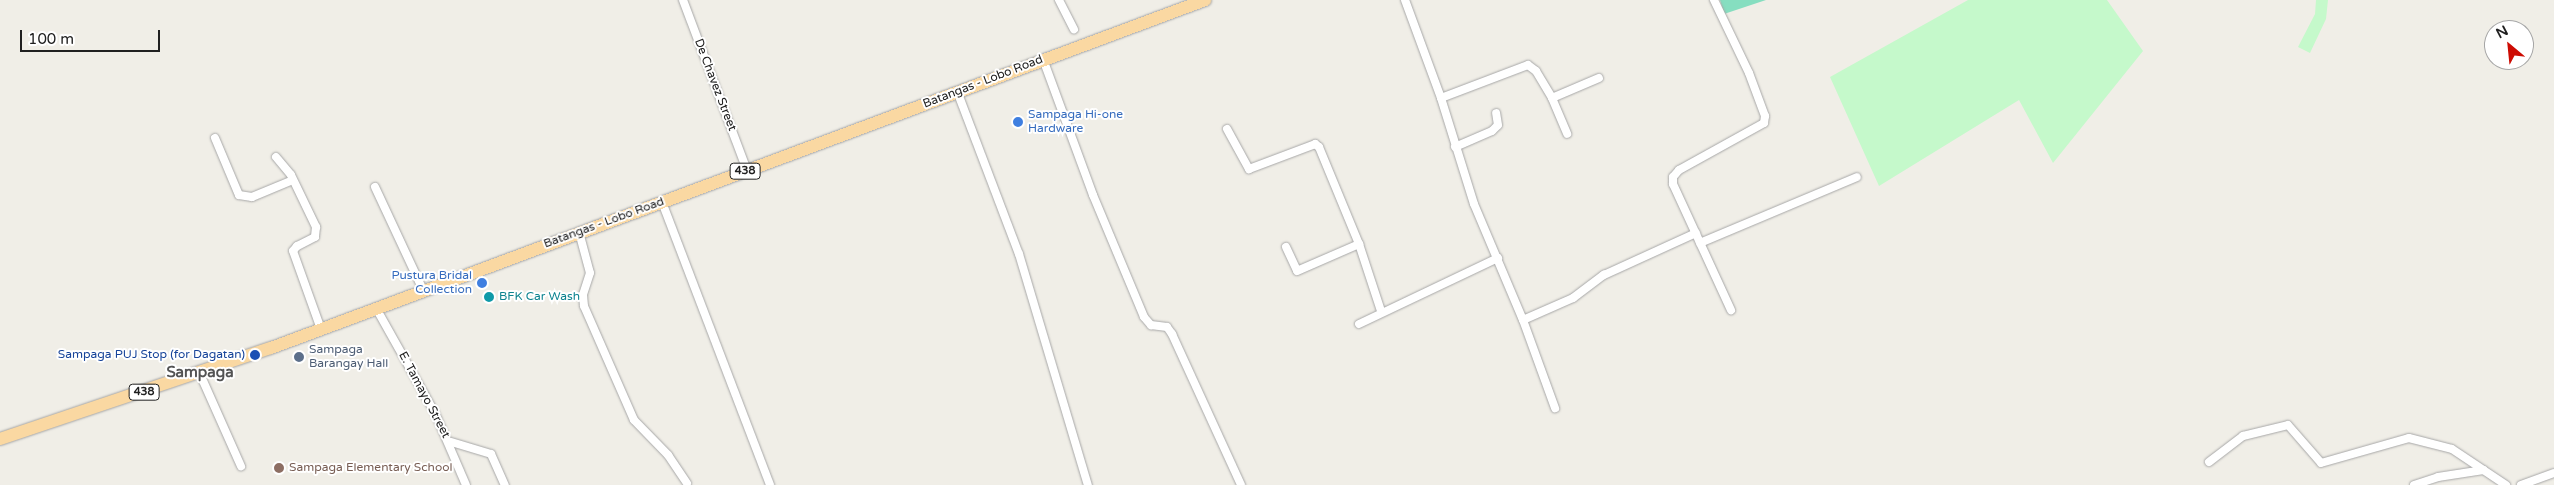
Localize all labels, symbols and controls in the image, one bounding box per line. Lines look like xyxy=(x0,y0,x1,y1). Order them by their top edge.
scale bar xyxy=(22,20,162,52)
north arrow xyxy=(2484,20,2534,70)
text: N xyxy=(2493,22,2511,42)
text: 100 m xyxy=(28,30,74,48)
street label: De Chavez Street xyxy=(691,37,739,133)
street label: Batangas - Lobo Road xyxy=(921,53,1045,111)
place label: Sampaga Hi-one Hardware xyxy=(1028,108,1123,136)
marker: Sampaga Hi-one Hardware xyxy=(1012,116,1024,128)
road number: 438 xyxy=(729,162,761,180)
street label: Batangas - Lobo Road xyxy=(542,194,666,252)
place label: Pustura Bridal Collection xyxy=(392,269,472,297)
marker: Pustura Bridal Collection xyxy=(476,277,488,289)
place label: BFK Car Wash xyxy=(499,290,580,304)
marker: BFK Car Wash xyxy=(483,291,495,303)
place label: Sampaga Barangay Hall xyxy=(309,343,388,371)
place label: Sampaga PUJ Stop (for Dagatan) xyxy=(58,348,245,362)
marker: Sampaga PUJ Stop (for Dagatan) xyxy=(249,349,261,361)
street label: E. Tamayo Street xyxy=(395,349,453,441)
marker: Sampaga Barangay Hall xyxy=(293,351,305,363)
district label: Sampaga xyxy=(166,364,234,382)
road number: 438 xyxy=(128,384,160,401)
place label: Sampaga Elementary School xyxy=(289,461,452,475)
marker: Sampaga Elementary School xyxy=(273,462,285,474)

